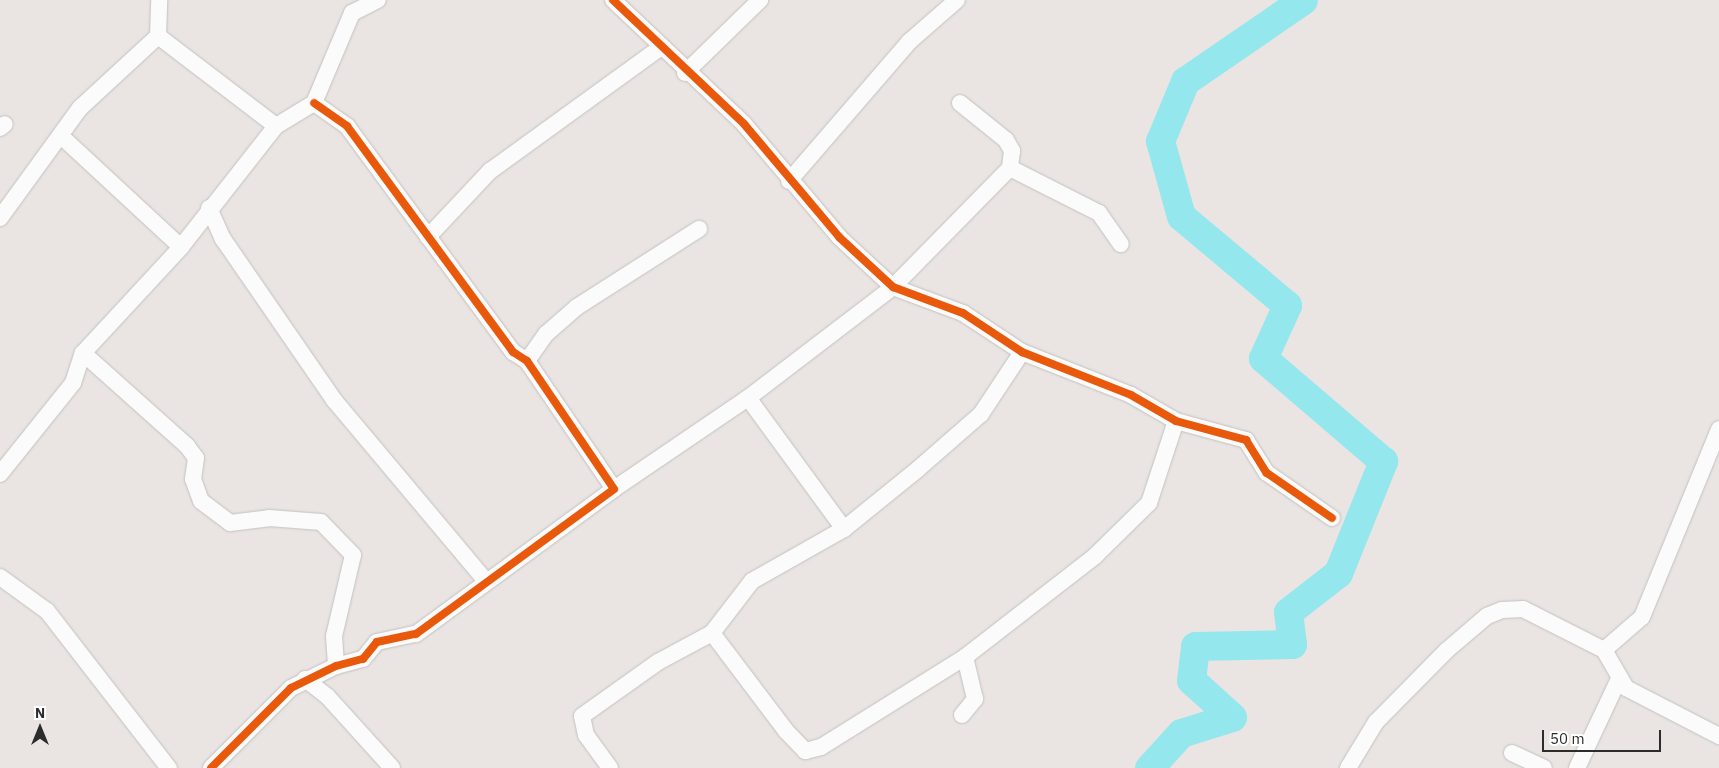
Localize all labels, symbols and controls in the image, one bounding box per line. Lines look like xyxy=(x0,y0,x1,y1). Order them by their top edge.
north arrow xyxy=(15,703,65,753)
text: N xyxy=(35,704,45,722)
scale bar xyxy=(1544,720,1663,752)
text: 50 m xyxy=(1550,729,1585,748)

